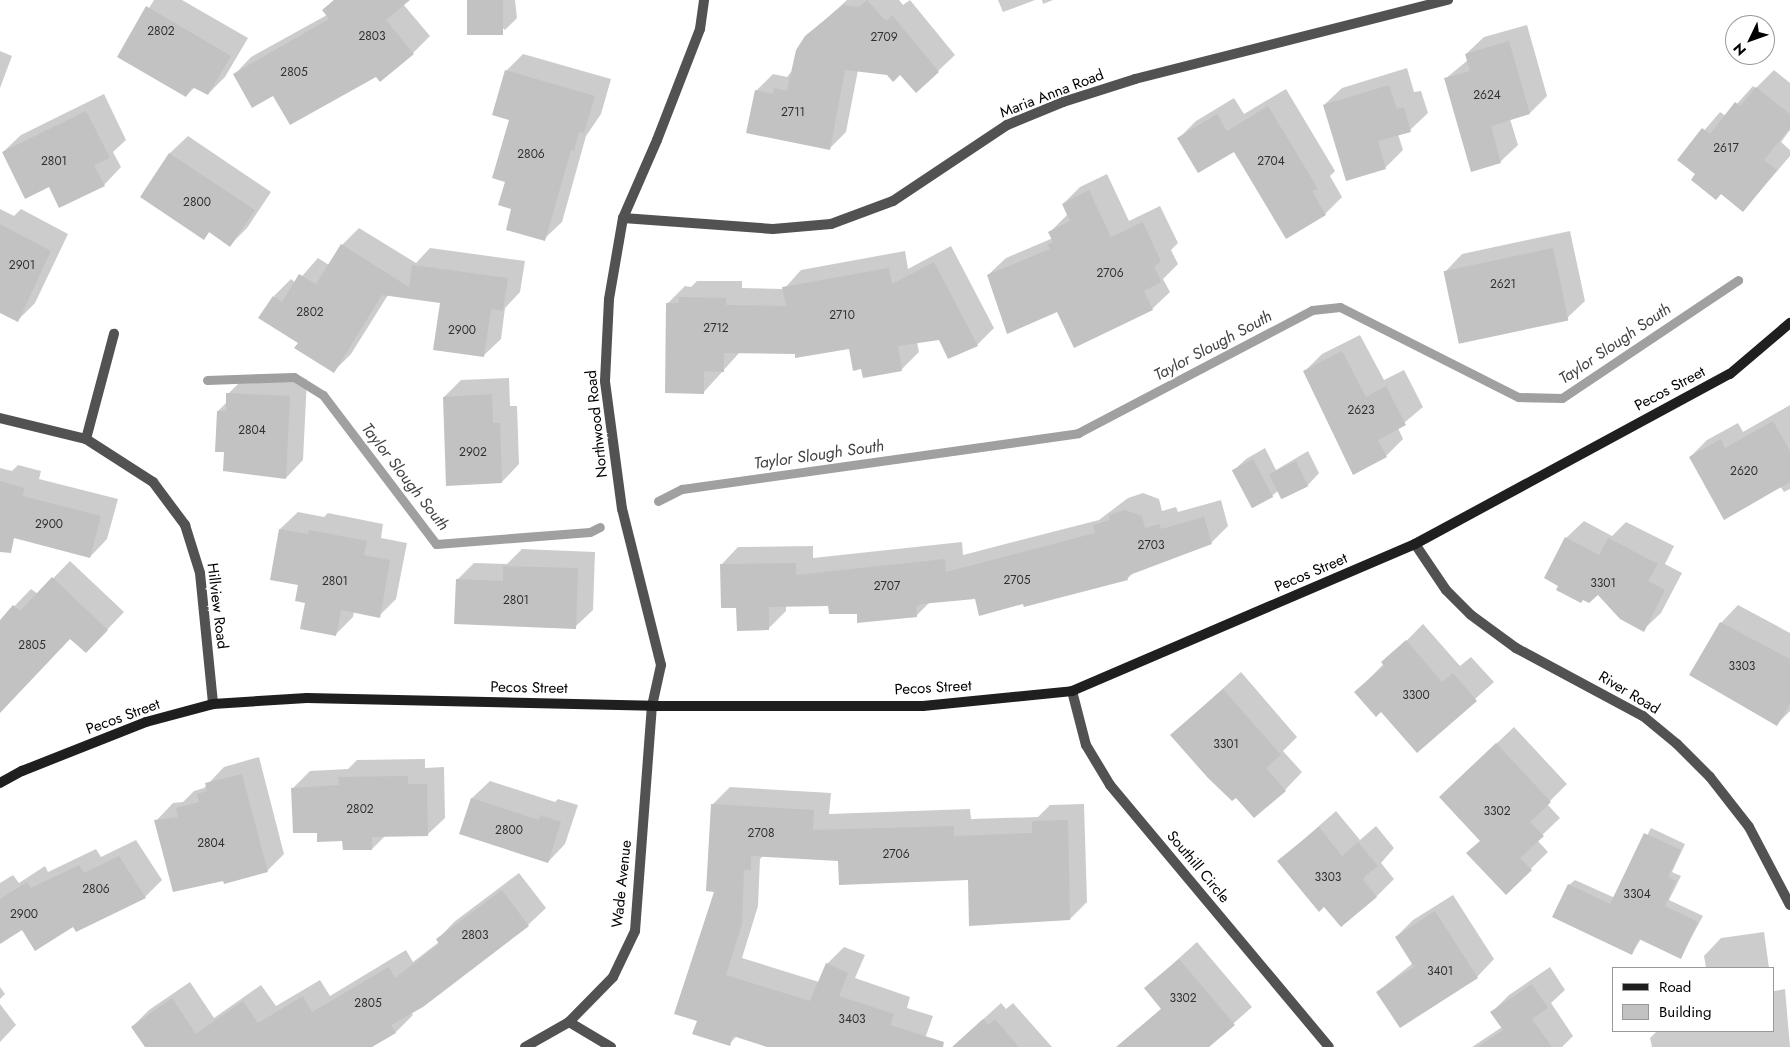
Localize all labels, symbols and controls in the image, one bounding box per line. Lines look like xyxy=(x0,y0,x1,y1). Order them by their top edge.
north arrow xyxy=(1725,15,1775,65)
house number: 2802 xyxy=(147,25,175,39)
house number: 2803 xyxy=(358,30,386,44)
house number: 2709 xyxy=(870,31,898,45)
text: N xyxy=(1728,39,1751,60)
house number: 2805 xyxy=(280,66,308,80)
street label: Maria Anna Road xyxy=(998,66,1106,122)
house number: 2624 xyxy=(1473,89,1501,103)
house number: 2711 xyxy=(781,106,805,120)
house number: 2617 xyxy=(1713,142,1739,156)
house number: 2806 xyxy=(517,148,545,162)
house number: 2801 xyxy=(41,155,67,169)
house number: 2704 xyxy=(1257,155,1285,169)
house number: 2800 xyxy=(183,196,211,210)
house number: 2901 xyxy=(9,259,35,273)
house number: 2706 xyxy=(1096,267,1124,281)
house number: 2621 xyxy=(1490,278,1516,292)
water label: Taylor Slough South xyxy=(1555,299,1675,389)
house number: 2802 xyxy=(296,306,324,320)
water label: Taylor Slough South xyxy=(1151,307,1275,385)
house number: 2710 xyxy=(829,309,855,323)
house number: 2712 xyxy=(703,322,729,336)
house number: 2900 xyxy=(448,324,476,338)
street label: Pecos Street xyxy=(1632,363,1708,415)
street label: Northwood Road xyxy=(582,369,612,479)
house number: 2623 xyxy=(1347,404,1375,418)
water label: Taylor Slough South xyxy=(357,420,453,534)
house number: 2804 xyxy=(238,424,266,438)
water label: Taylor Slough South xyxy=(753,436,885,474)
house number: 2902 xyxy=(459,446,487,460)
house number: 2620 xyxy=(1730,465,1758,479)
house number: 2900 xyxy=(35,518,63,532)
house number: 2703 xyxy=(1138,539,1164,553)
street label: Pecos Street xyxy=(1272,550,1350,596)
street label: Hillview Road xyxy=(203,562,231,650)
house number: 2705 xyxy=(1003,574,1031,588)
house number: 2801 xyxy=(322,575,348,589)
house number: 3301 xyxy=(1590,577,1616,591)
house number: 2707 xyxy=(874,580,900,594)
house number: 2801 xyxy=(503,594,529,608)
house number: 2805 xyxy=(18,639,46,653)
house number: 3303 xyxy=(1729,660,1755,674)
street label: River Road xyxy=(1595,668,1663,718)
street label: Pecos Street xyxy=(894,677,972,699)
street label: Pecos Street xyxy=(490,678,568,698)
house number: 3300 xyxy=(1402,689,1430,703)
street label: Pecos Street xyxy=(84,695,162,739)
house number: 3301 xyxy=(1213,738,1239,752)
house number: 2802 xyxy=(346,803,374,817)
house number: 3302 xyxy=(1483,805,1511,819)
house number: 2800 xyxy=(495,824,523,838)
house number: 2708 xyxy=(748,827,774,841)
street label: Southill Circle xyxy=(1163,827,1233,907)
house number: 2804 xyxy=(197,837,225,851)
street label: Wade Avenue xyxy=(608,839,636,929)
house number: 2706 xyxy=(882,848,910,862)
house number: 3303 xyxy=(1315,871,1341,885)
house number: 2806 xyxy=(82,883,110,897)
house number: 3304 xyxy=(1623,888,1651,902)
house number: 2900 xyxy=(10,908,38,922)
house number: 2803 xyxy=(461,929,489,943)
house number: 3401 xyxy=(1427,965,1453,979)
legend xyxy=(1612,967,1775,1032)
text: Road xyxy=(1659,976,1691,998)
house number: 3302 xyxy=(1169,992,1197,1006)
house number: 2805 xyxy=(354,997,382,1011)
text: Building xyxy=(1659,1001,1711,1023)
house number: 3403 xyxy=(838,1013,866,1027)

